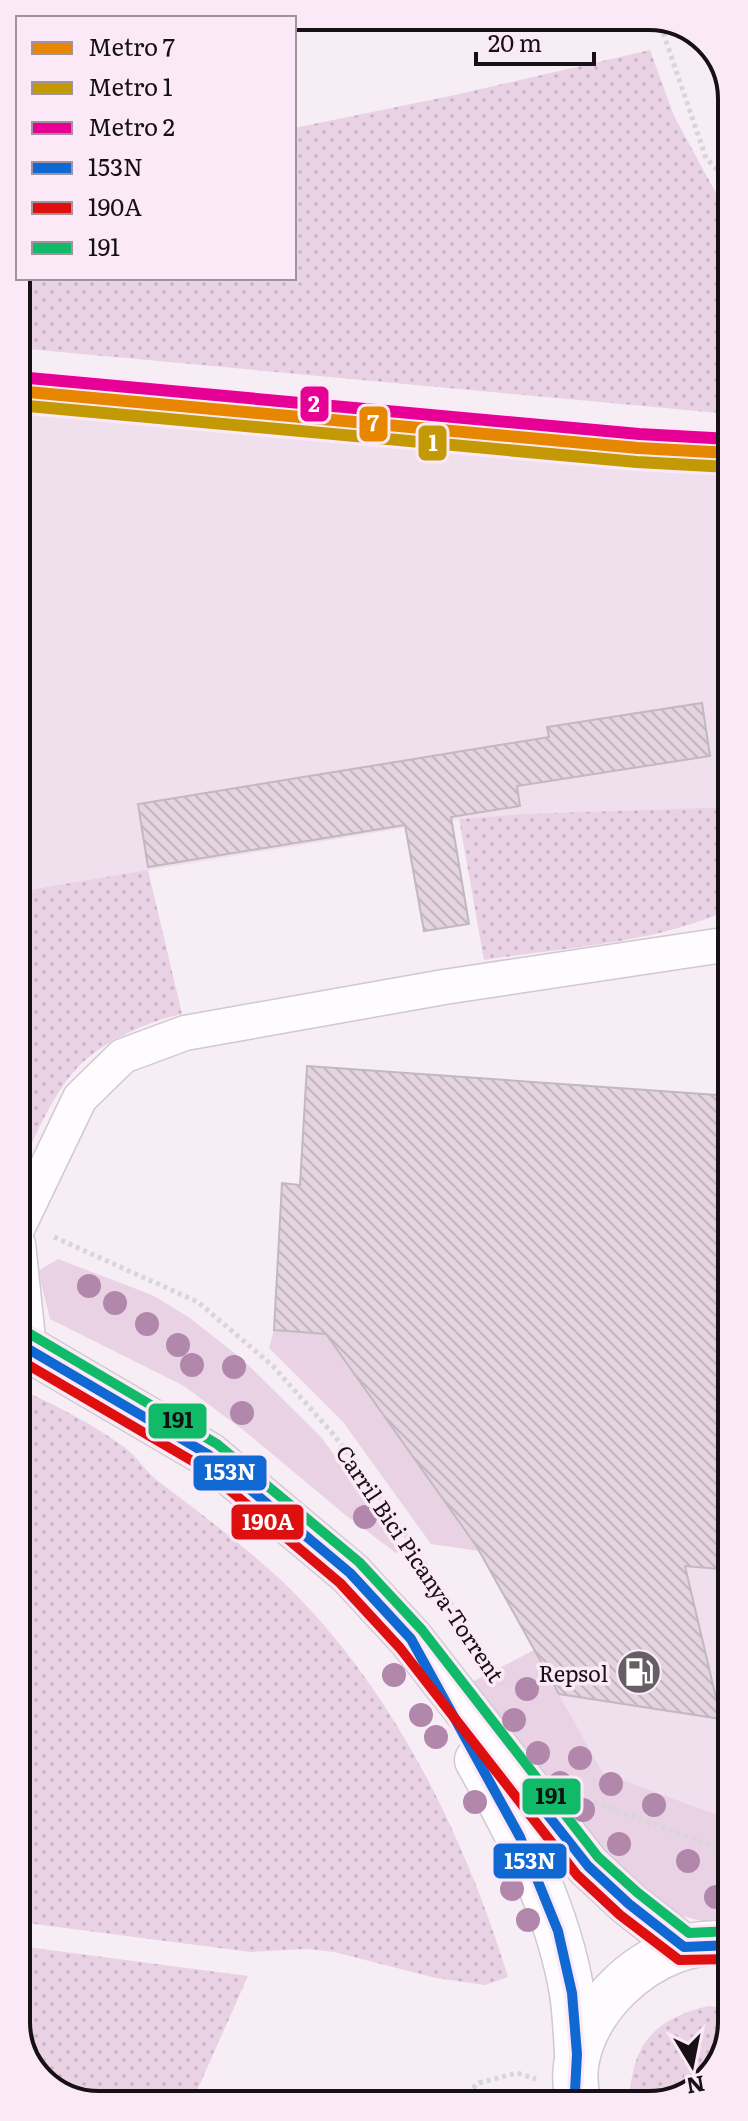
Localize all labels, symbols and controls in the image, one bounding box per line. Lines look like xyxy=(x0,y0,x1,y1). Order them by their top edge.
legend xyxy=(16,16,296,280)
scale bar xyxy=(476,16,594,66)
text: 20 m xyxy=(488,24,542,59)
text: Metro 7 xyxy=(88,28,175,63)
text: Metro 1 xyxy=(88,68,173,103)
text: Metro 2 xyxy=(88,108,175,143)
text: 153N xyxy=(88,148,143,183)
text: 190A xyxy=(88,188,142,223)
text: 191 xyxy=(88,228,120,263)
line badge: 2 xyxy=(299,385,330,423)
text: 2 xyxy=(308,386,320,419)
line badge: 7 xyxy=(358,405,389,443)
text: 7 xyxy=(367,405,379,438)
line badge: 1 xyxy=(417,424,448,462)
text: 1 xyxy=(428,425,438,458)
line badge: 191 xyxy=(147,1402,208,1440)
text: 191 xyxy=(163,1402,193,1435)
street label: Carril Bici Picanya-Torrent xyxy=(329,1438,513,1688)
line badge: 153N xyxy=(192,1454,268,1492)
text: 153N xyxy=(204,1454,256,1487)
line badge: 190A xyxy=(230,1503,305,1541)
text: 190A xyxy=(242,1504,294,1537)
fuel station icon: Repsol xyxy=(615,1648,663,1696)
place label: Repsol xyxy=(538,1656,608,1689)
line badge: 191 xyxy=(521,1777,582,1816)
text: 191 xyxy=(536,1778,566,1811)
line badge: 153N xyxy=(492,1842,568,1880)
text: 153N xyxy=(504,1843,556,1876)
north arrow xyxy=(652,2025,732,2105)
text: N xyxy=(684,2068,708,2104)

